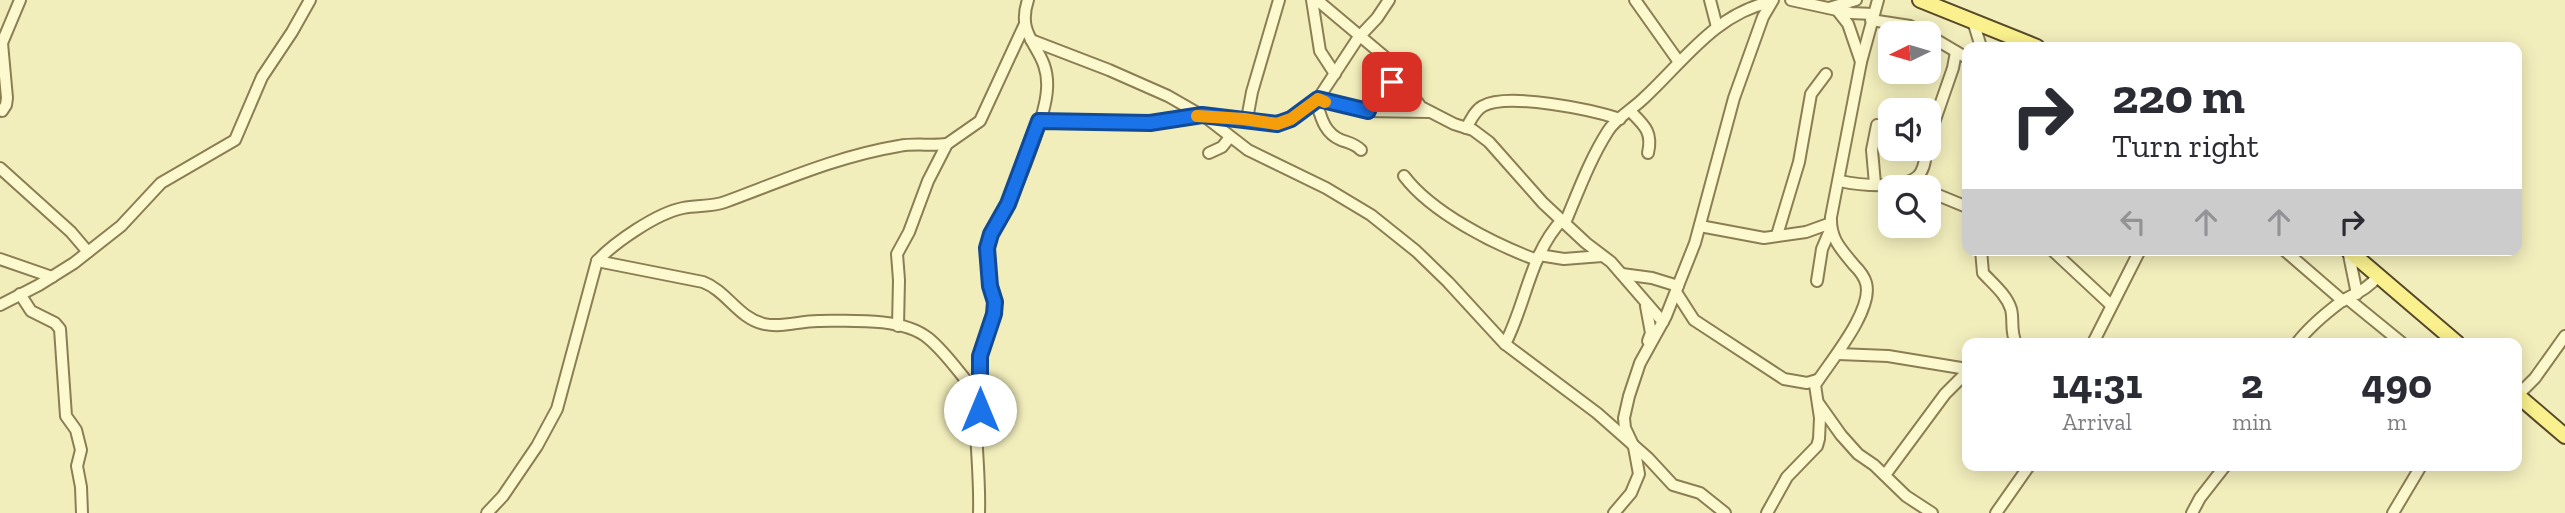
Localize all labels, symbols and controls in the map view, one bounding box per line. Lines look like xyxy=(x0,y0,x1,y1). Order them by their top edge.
north arrow xyxy=(1878,21,1941,84)
map controls xyxy=(1878,21,1941,238)
pin xyxy=(1362,52,1422,112)
icon: arrive xyxy=(1373,63,1411,101)
text: 220 m xyxy=(2112,67,2245,126)
icon: right xyxy=(1997,70,2088,161)
button: sound xyxy=(1878,98,1941,161)
text: Turn right xyxy=(2112,127,2259,165)
button: search xyxy=(1878,175,1941,238)
icon: left xyxy=(2114,203,2152,241)
icon: ahead xyxy=(2187,203,2225,241)
icon: ahead xyxy=(2260,203,2298,241)
icon: right xyxy=(2333,203,2371,241)
text: 14:31 xyxy=(2052,358,2142,409)
text: 2 xyxy=(2241,358,2263,409)
text: 490 xyxy=(2362,358,2432,409)
position arrow xyxy=(943,373,1017,447)
text: Arrival xyxy=(2062,408,2132,436)
text: min xyxy=(2232,408,2272,436)
text: m xyxy=(2387,408,2407,436)

